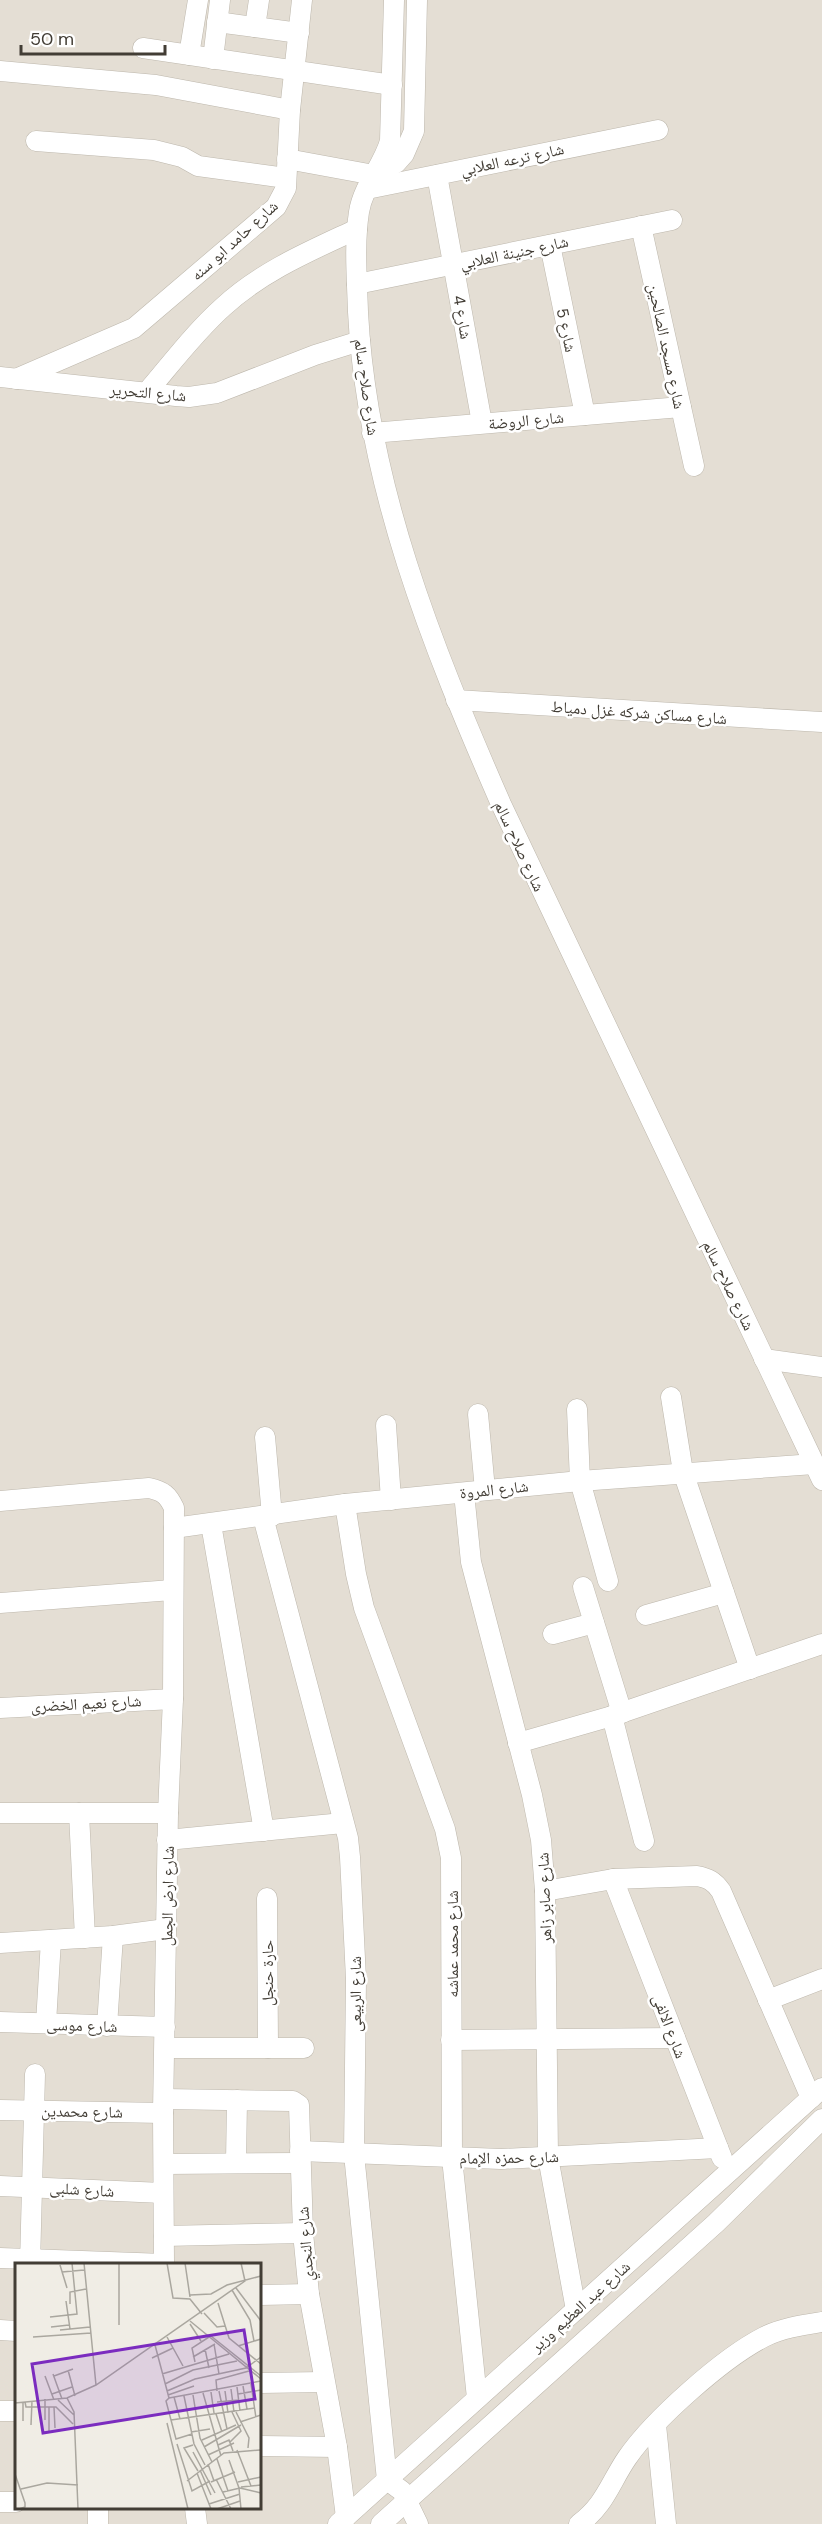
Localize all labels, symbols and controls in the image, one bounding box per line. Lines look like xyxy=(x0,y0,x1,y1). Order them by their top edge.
scale bar xyxy=(21,18,165,56)
text: 50 m xyxy=(30,27,74,51)
street label: شارع ترعه العلابي xyxy=(458,138,566,183)
street label: شارع حامد ابو سنه xyxy=(186,196,282,285)
street label: شارع جنينة العلابي xyxy=(458,231,571,276)
street label: شارع مسجد الصالحين xyxy=(643,281,690,411)
street label: شارع 4 xyxy=(448,293,477,341)
street label: شارع 5 xyxy=(552,306,581,354)
street label: شارع صلاح سالم xyxy=(349,337,384,437)
street label: شارع التحرير xyxy=(108,379,187,406)
street label: شارع الروضة xyxy=(487,407,565,434)
street label: شارع مساكن شركه غزل دمياط xyxy=(550,696,728,729)
street label: شارع صلاح سالم xyxy=(489,797,550,895)
street label: شارع صلاح سالم xyxy=(698,1237,759,1334)
street label: شارع المروة xyxy=(459,1475,529,1504)
street label: شارع نعيم الخضرى xyxy=(30,1690,142,1717)
street label: شارع ارض الجمل xyxy=(156,1846,179,1946)
street label: شارع صابر زاهر xyxy=(532,1852,557,1945)
street label: شارع محمد عماشه xyxy=(442,1890,463,1998)
street label: حارة حنجل xyxy=(257,1940,278,2006)
street label: شارع الربيعى xyxy=(345,1956,366,2032)
street label: شارع الالفى xyxy=(648,1991,691,2061)
street label: شارع موسى xyxy=(46,2014,118,2037)
street label: شارع محمدين xyxy=(41,2100,123,2123)
street label: شارع حمزه الإمام xyxy=(459,2146,559,2169)
street label: شارع شلبى xyxy=(49,2177,115,2202)
street label: شارع النجدي xyxy=(292,2206,321,2282)
street label: شارع عبد العظيم وزير xyxy=(525,2256,635,2357)
inset map xyxy=(15,2263,261,2509)

